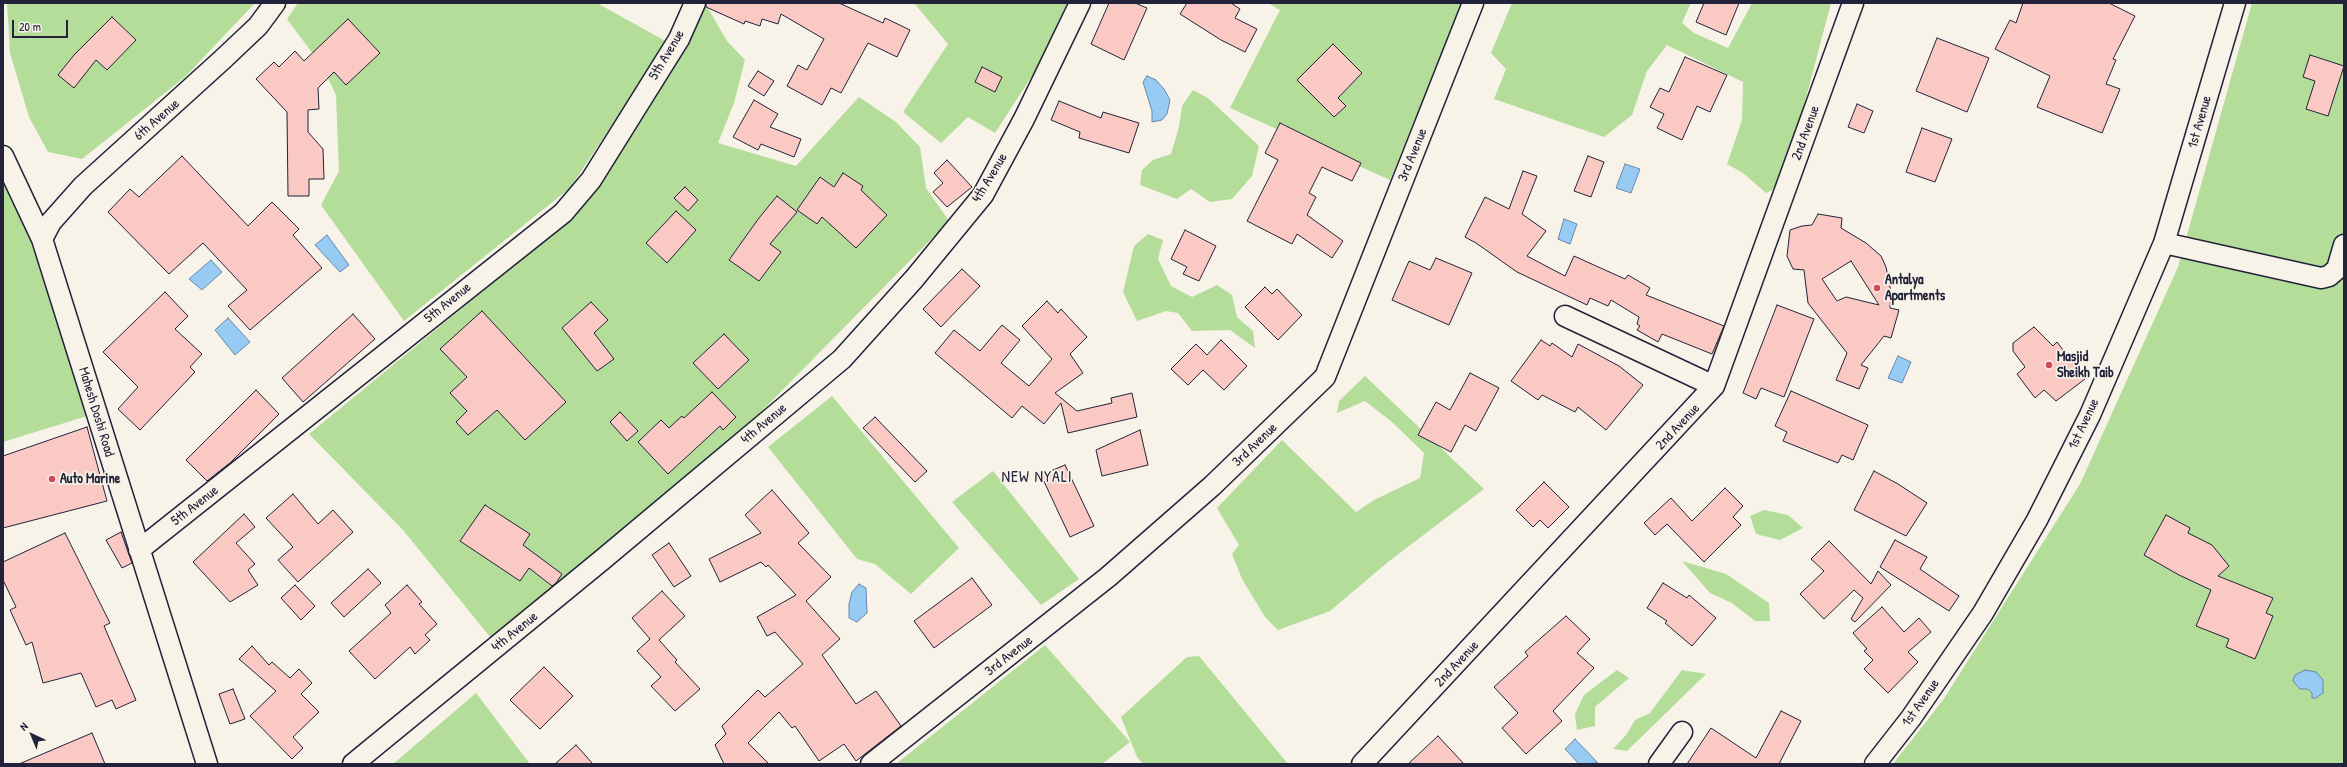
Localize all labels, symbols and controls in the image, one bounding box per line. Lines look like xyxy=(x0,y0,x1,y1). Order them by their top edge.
scale bar xyxy=(14,12,70,38)
text: 20 m xyxy=(19,18,41,35)
street label: 5th Avenue xyxy=(646,27,688,83)
street label: 1st Avenue xyxy=(2184,94,2216,150)
street label: 6th Avenue xyxy=(131,96,183,144)
street label: 2nd Avenue xyxy=(1788,103,1824,163)
street label: 3rd Avenue xyxy=(1395,126,1431,184)
street label: 4th Avenue xyxy=(969,150,1011,206)
place label: Antalya Apartments xyxy=(1885,272,1945,304)
street label: 5th Avenue xyxy=(421,279,475,327)
marker: Antalya Apartments xyxy=(1872,283,1882,293)
place label: Masjid Sheikh Taib xyxy=(2057,349,2114,382)
marker: Masjid Sheikh Taib xyxy=(2044,360,2054,370)
street label: Mahesh Doshi Road xyxy=(74,365,118,459)
street label: 1st Avenue xyxy=(2065,396,2103,452)
street label: 4th Avenue xyxy=(738,400,790,448)
street label: 2nd Avenue xyxy=(1652,400,1704,454)
street label: 3rd Avenue xyxy=(1229,420,1281,470)
district label: NEW NYALI xyxy=(1001,468,1073,488)
place label: Auto Marine xyxy=(60,471,120,487)
marker: Auto Marine xyxy=(47,474,57,484)
street label: 5th Avenue xyxy=(168,482,222,530)
street label: 4th Avenue xyxy=(488,608,542,656)
street label: 3rd Avenue xyxy=(982,632,1036,680)
street label: 2nd Avenue xyxy=(1431,637,1483,691)
street label: 1st Avenue xyxy=(1899,676,1943,730)
north arrow xyxy=(12,715,52,755)
text: N xyxy=(17,719,31,733)

